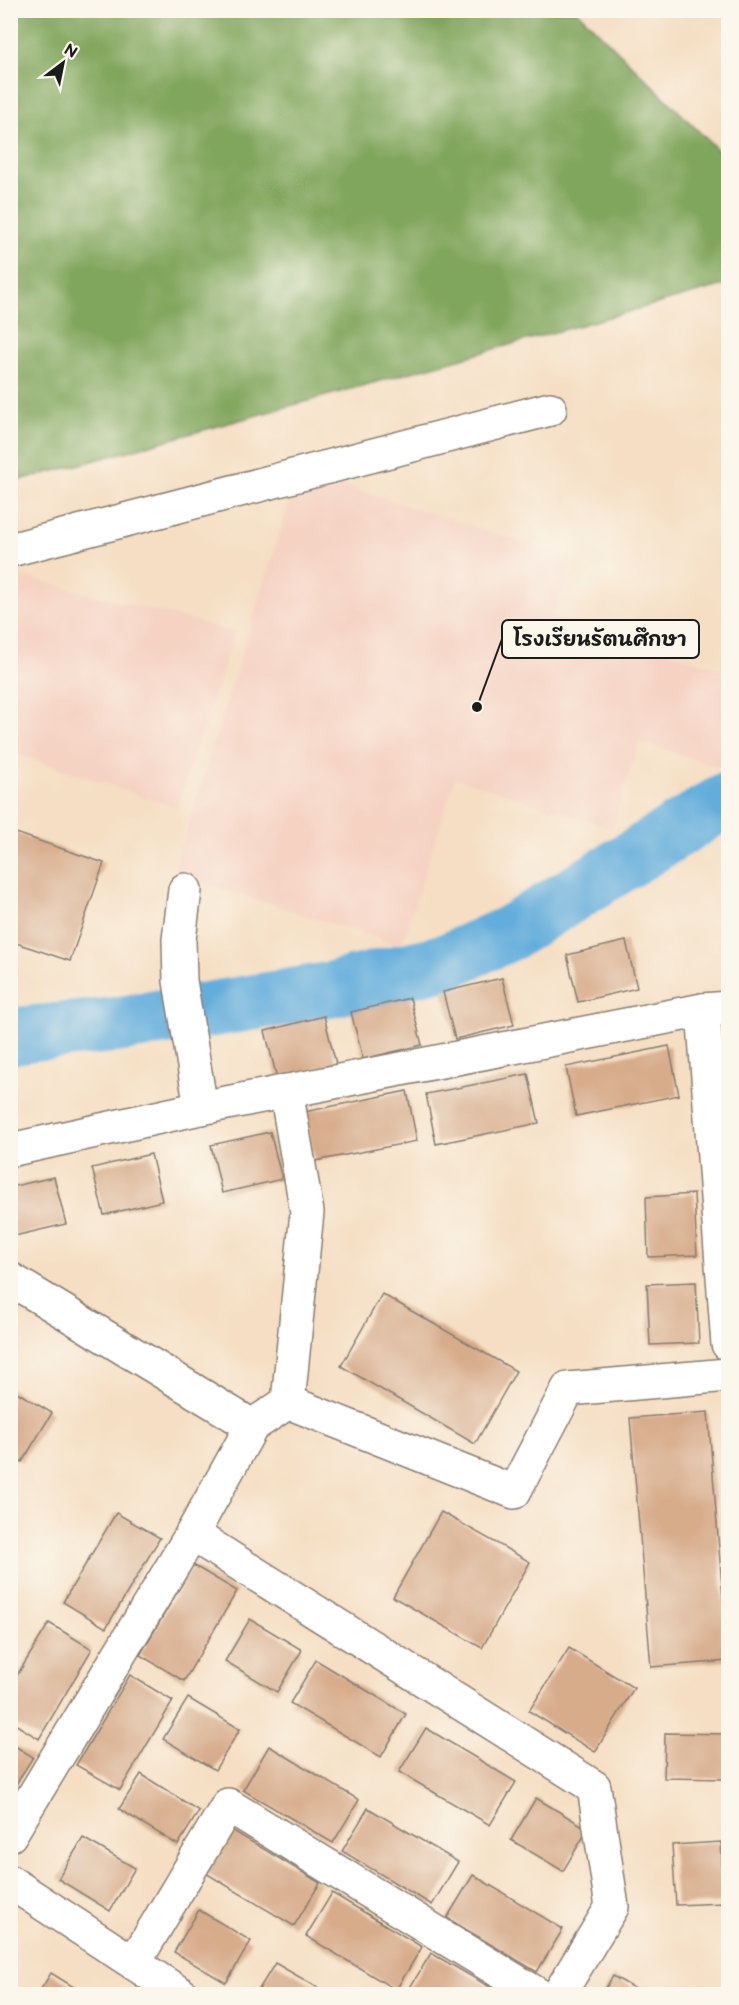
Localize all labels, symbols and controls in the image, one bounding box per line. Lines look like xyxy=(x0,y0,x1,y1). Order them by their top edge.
north arrow xyxy=(33,33,93,93)
text: N xyxy=(60,40,80,63)
callout: โรงเรียนรัตนศึกษา xyxy=(502,620,699,658)
text: โรงเรียนรัตนศึกษา xyxy=(513,626,686,652)

